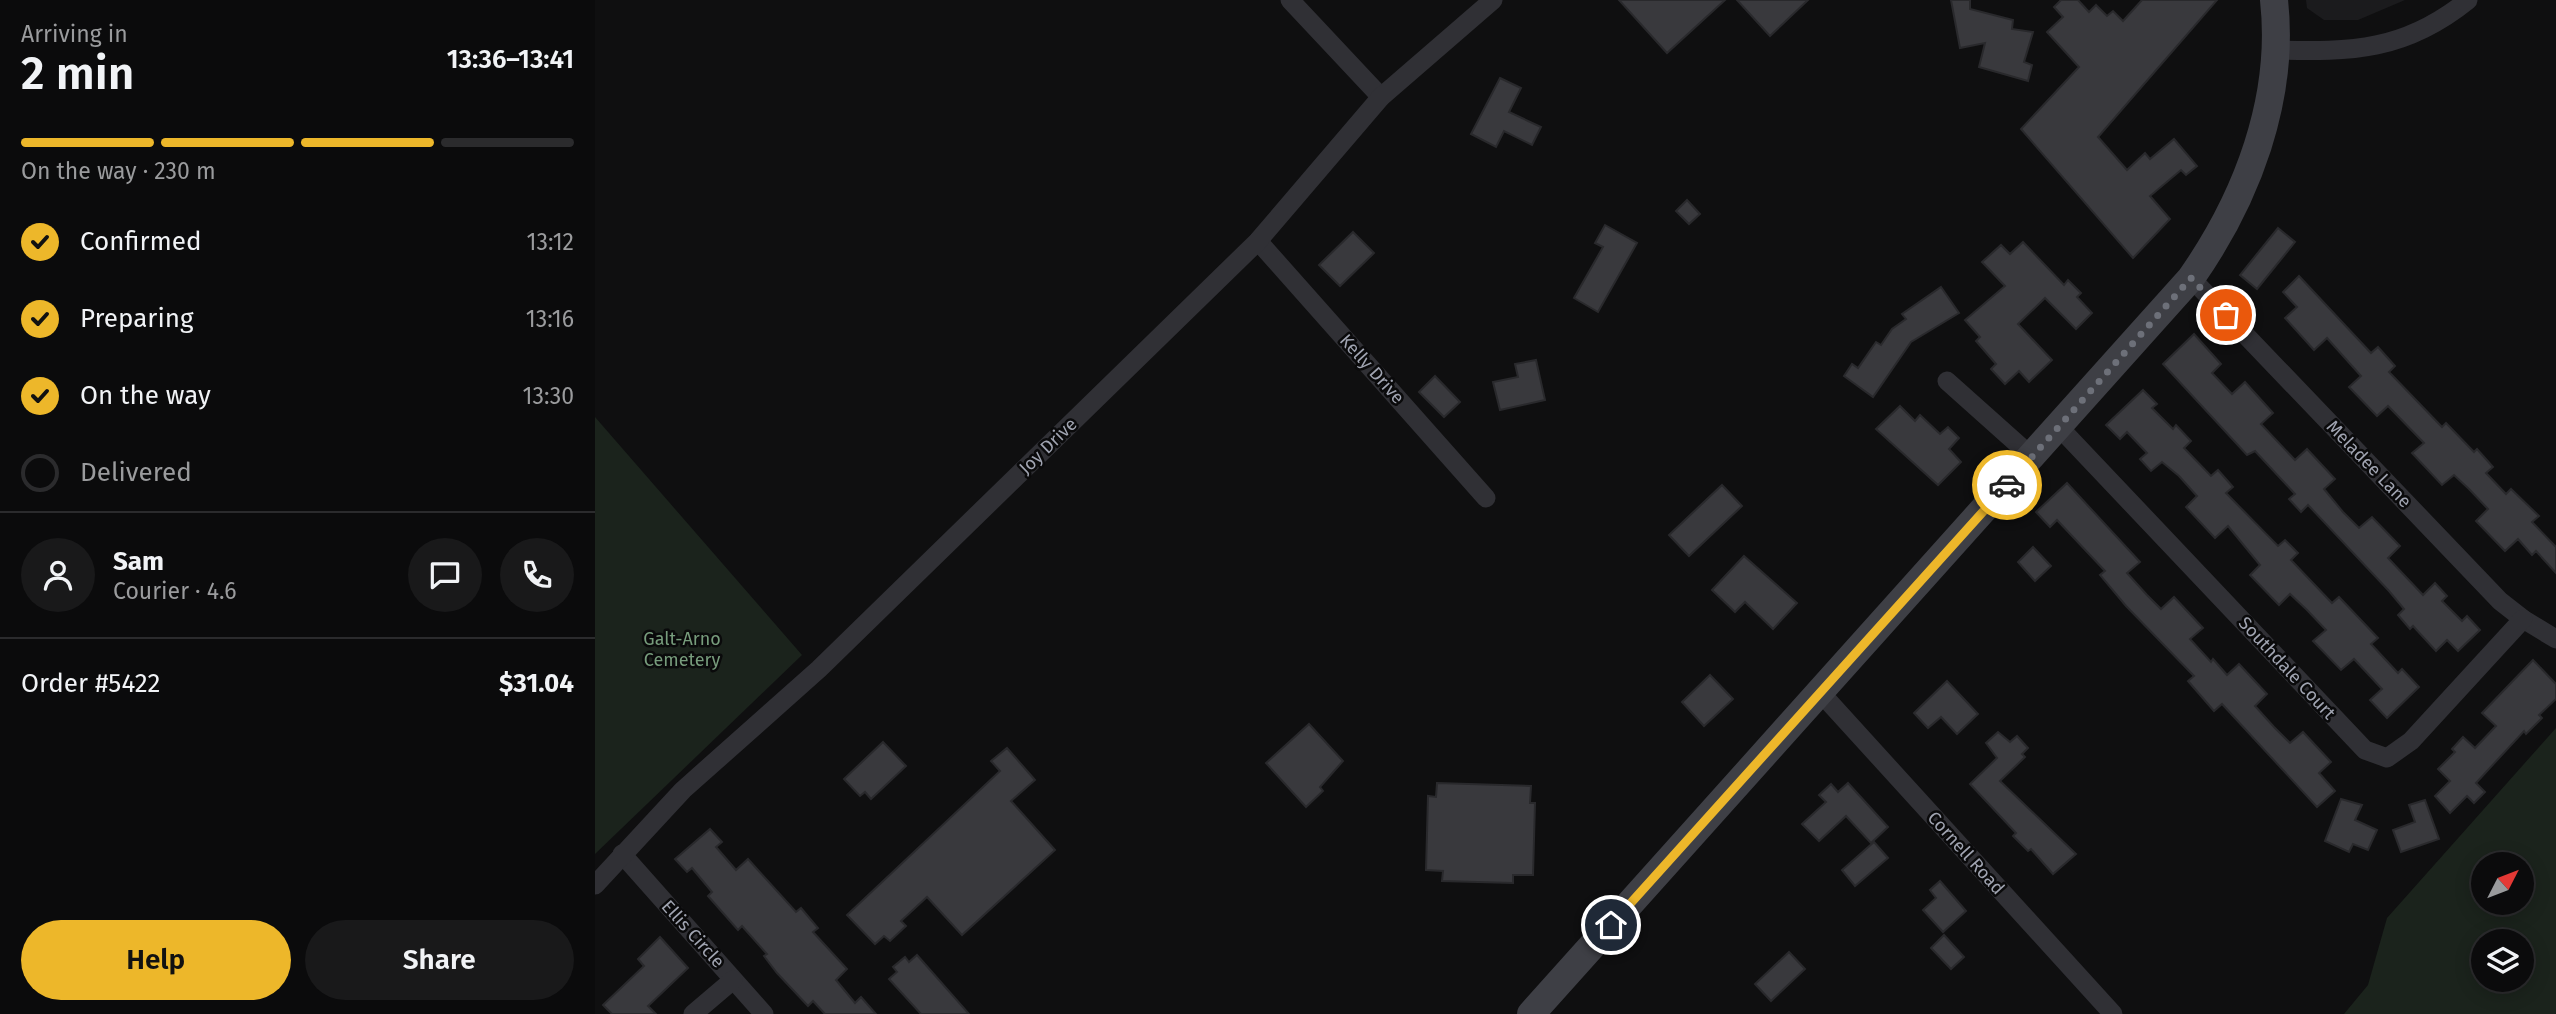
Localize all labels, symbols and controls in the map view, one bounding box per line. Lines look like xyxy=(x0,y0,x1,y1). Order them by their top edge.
text: Arriving in xyxy=(21,20,128,48)
text: 13:36–13:41 xyxy=(447,44,574,75)
text: 2 min xyxy=(21,46,134,101)
text: On the way · 230 m xyxy=(21,157,216,185)
icon: check xyxy=(21,223,59,261)
text: Confirmed xyxy=(80,226,201,257)
text: 13:12 xyxy=(527,228,574,256)
pin xyxy=(2196,285,2256,345)
icon: bag xyxy=(2207,296,2245,334)
icon: check xyxy=(21,300,59,338)
text: Preparing xyxy=(80,303,193,334)
text: 13:16 xyxy=(526,305,574,333)
street label: Kelly Drive xyxy=(1335,330,1409,408)
icon: check xyxy=(21,377,59,415)
text: On the way xyxy=(80,380,211,411)
text: 13:30 xyxy=(523,382,574,410)
street label: Joy Drive xyxy=(1015,413,1081,479)
street label: Meladee Lane xyxy=(2322,416,2416,512)
courier xyxy=(1972,450,2042,520)
text: Delivered xyxy=(80,457,192,488)
icon: car xyxy=(1988,466,2026,504)
button: person xyxy=(21,538,95,612)
button: chat xyxy=(408,538,482,612)
button: phone xyxy=(500,538,574,612)
text: Sam xyxy=(113,546,164,577)
text: Courier · 4.6 xyxy=(113,577,237,605)
street label: Southdale Court xyxy=(2234,612,2340,724)
park label: Galt-Arno Cemetery xyxy=(643,628,721,671)
text: Order #5422 xyxy=(21,668,160,699)
text: $31.04 xyxy=(499,668,574,699)
street label: Cornell Road xyxy=(1923,807,2009,899)
north arrow xyxy=(2471,852,2534,915)
map controls xyxy=(2471,852,2534,992)
pin xyxy=(1581,895,1641,955)
street label: Ellis Circle xyxy=(657,896,729,972)
icon: home xyxy=(1592,906,1630,944)
button: Help xyxy=(21,920,291,1000)
button: Share xyxy=(305,920,574,1000)
button: layers xyxy=(2471,929,2534,992)

